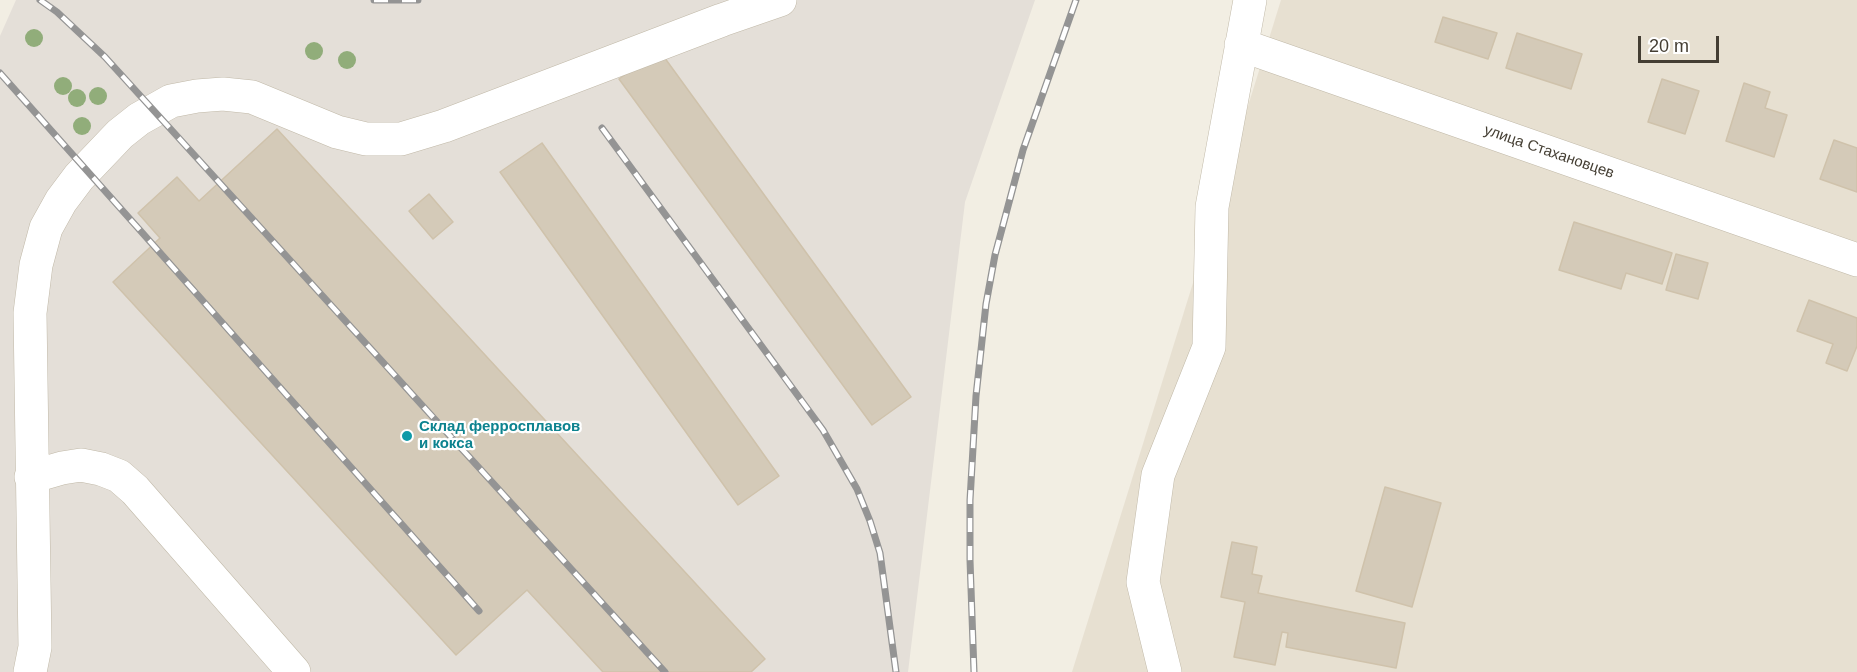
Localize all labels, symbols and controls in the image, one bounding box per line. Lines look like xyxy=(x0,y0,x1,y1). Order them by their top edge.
scale bar xyxy=(1641,24,1722,62)
text: 20 m xyxy=(1649,36,1689,56)
street label: улица Стахановцев xyxy=(1482,121,1616,183)
place label: Склад ферросплавов и кокса xyxy=(419,418,580,453)
marker: Склад ферросплавов и кокса xyxy=(400,429,414,443)

